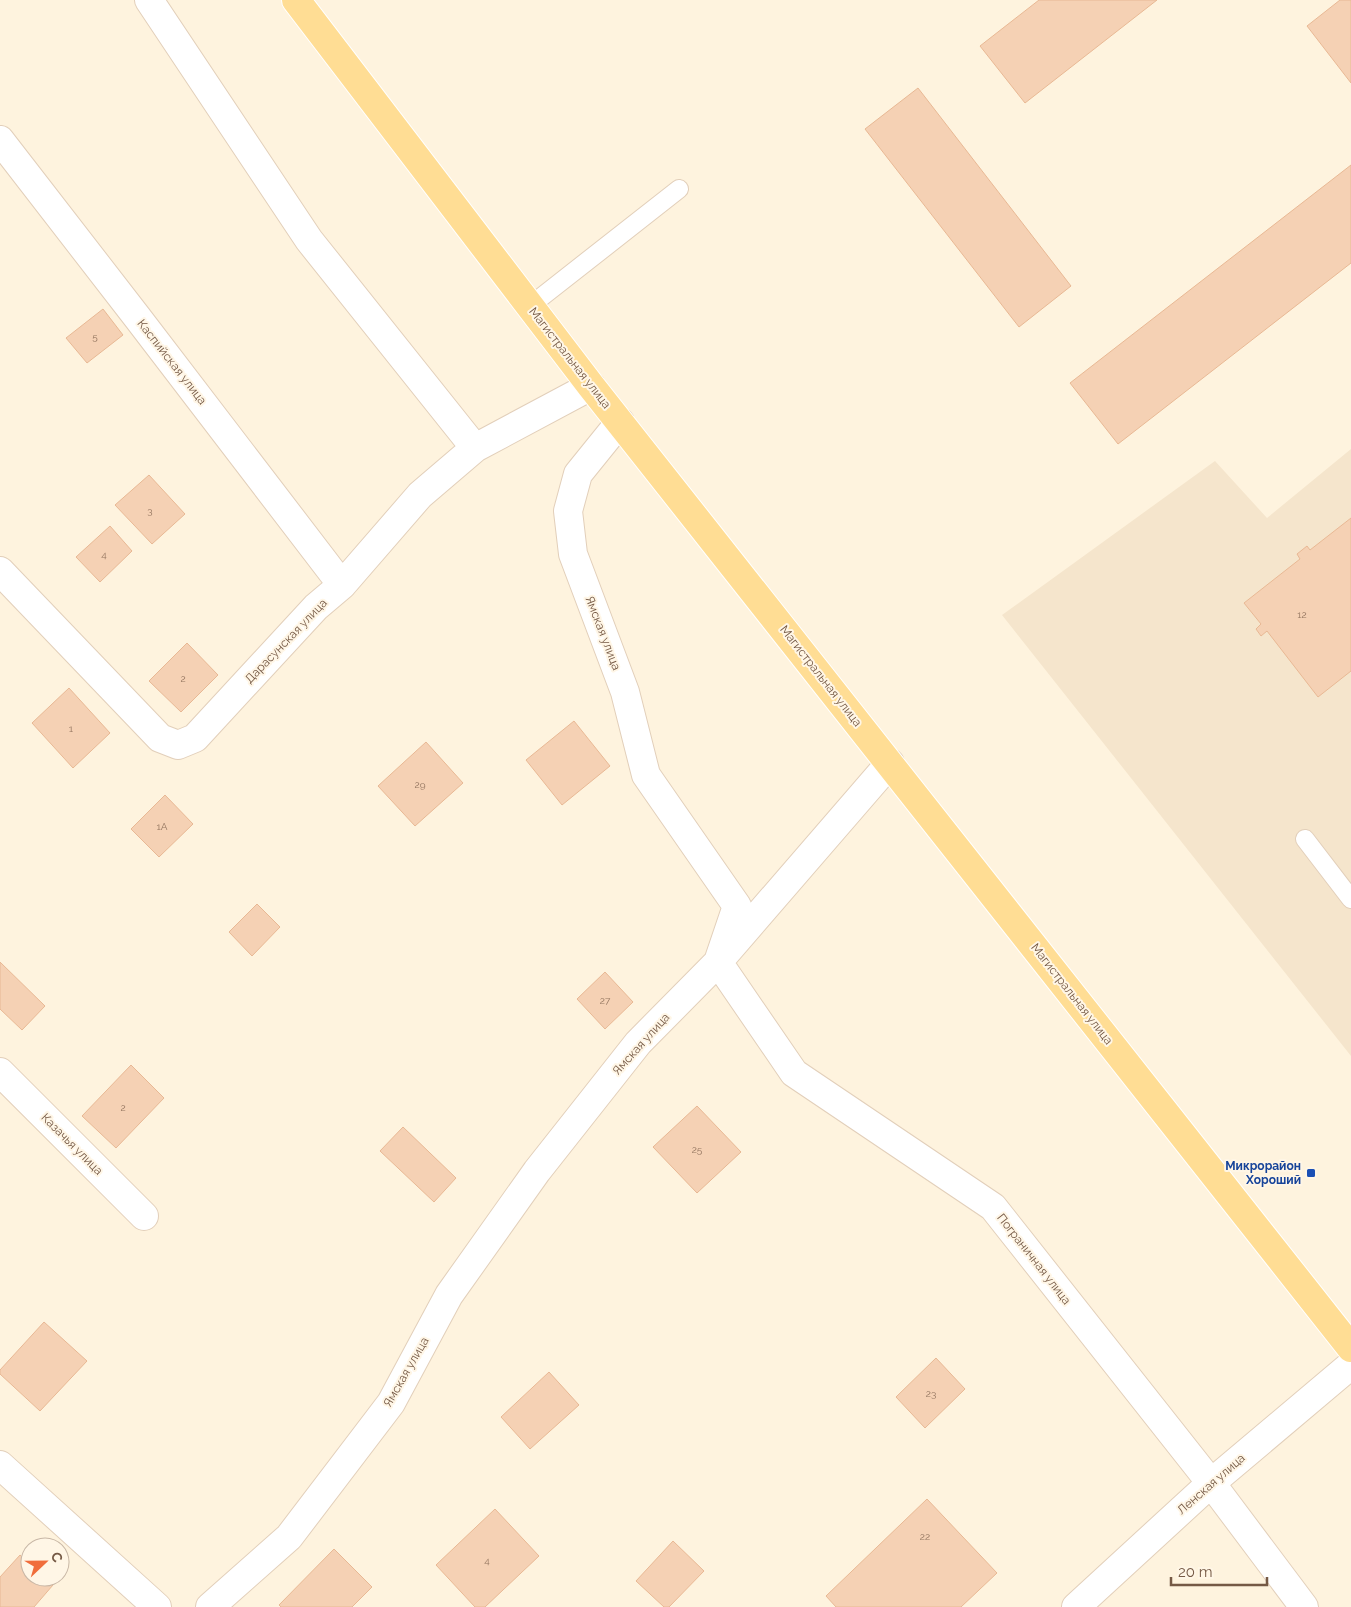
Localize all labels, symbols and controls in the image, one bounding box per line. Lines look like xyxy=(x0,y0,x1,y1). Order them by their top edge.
street label: Магистральная улица xyxy=(526,305,614,411)
street label: Каспийская улица xyxy=(134,317,210,407)
house number: 5 xyxy=(92,331,98,342)
house number: 3 xyxy=(147,505,153,516)
house number: 4 xyxy=(101,549,107,560)
street label: Ямская улица xyxy=(582,594,624,672)
street label: Дарасунская улица xyxy=(242,596,330,686)
house number: 12 xyxy=(1297,609,1307,620)
street label: Магистральная улица xyxy=(777,623,865,729)
house number: 2 xyxy=(180,673,186,684)
house number: 1 xyxy=(69,723,74,734)
house number: 29 xyxy=(414,779,426,790)
house number: 1А xyxy=(156,821,168,832)
street label: Магистральная улица xyxy=(1028,941,1116,1047)
house number: 27 xyxy=(600,995,611,1006)
street label: Ямская улица xyxy=(610,1010,672,1078)
house number: 2 xyxy=(120,1102,126,1113)
street label: Казачья улица xyxy=(38,1110,106,1178)
house number: 25 xyxy=(692,1144,703,1155)
place label: Микрорайон Хороший xyxy=(1225,1159,1301,1187)
marker: Микрорайон Хороший xyxy=(1305,1167,1317,1179)
street label: Пограничная улица xyxy=(994,1211,1074,1307)
street label: Ямская улица xyxy=(380,1335,432,1409)
house number: 23 xyxy=(926,1388,936,1399)
street label: Ленская улица xyxy=(1174,1451,1248,1517)
house number: 22 xyxy=(920,1531,930,1542)
north arrow xyxy=(20,1537,70,1587)
text: С xyxy=(48,1550,66,1565)
scale bar xyxy=(1171,1554,1267,1586)
house number: 4 xyxy=(484,1555,490,1566)
text: 20 m xyxy=(1178,1563,1213,1581)

